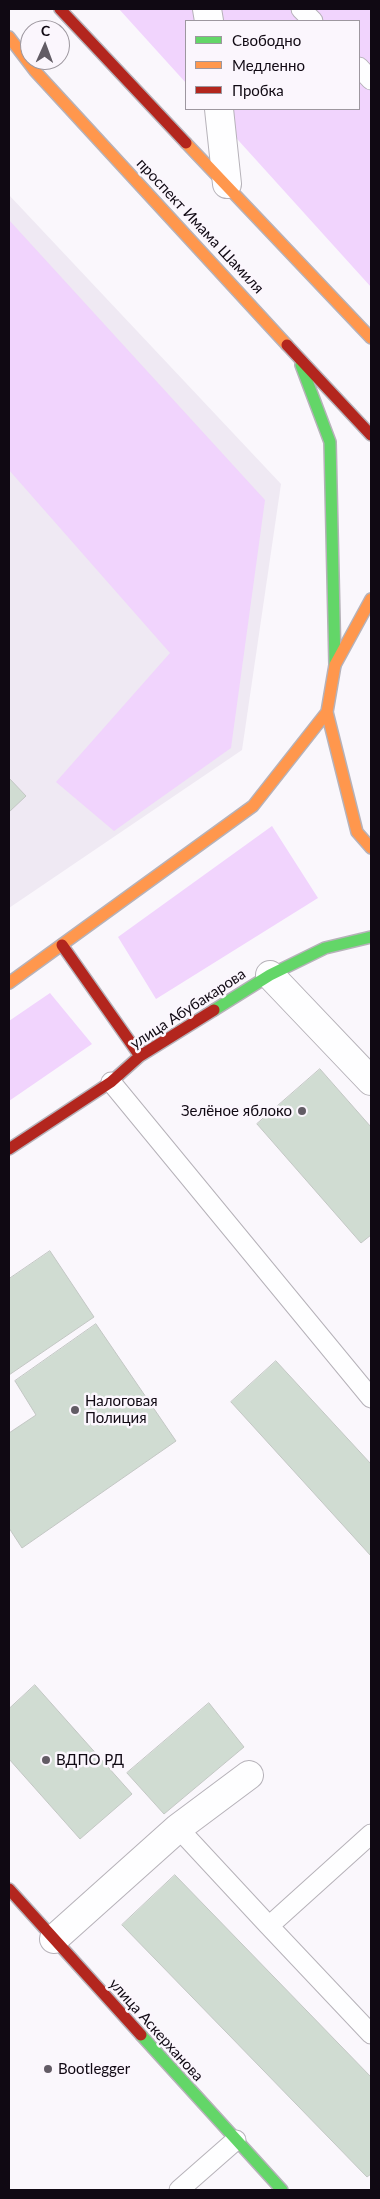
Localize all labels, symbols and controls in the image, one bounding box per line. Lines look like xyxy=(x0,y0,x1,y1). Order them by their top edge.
north arrow xyxy=(20,20,70,70)
legend xyxy=(185,20,360,110)
text: С xyxy=(41,22,50,39)
text: Свободно xyxy=(232,31,301,49)
text: Медленно xyxy=(232,56,305,74)
text: Пробка xyxy=(232,81,284,99)
street label: проспект Имама Шамиля xyxy=(133,155,267,297)
street label: улица Абубакарова xyxy=(127,965,249,1053)
place label: Зелёное яблоко xyxy=(181,1102,292,1120)
marker: Зелёное яблоко xyxy=(296,1105,308,1117)
place label: Налоговая Полиция xyxy=(85,1392,158,1427)
marker: Налоговая Полиция xyxy=(69,1404,81,1416)
place label: ВДПО РД xyxy=(56,1751,124,1769)
marker: ВДПО РД xyxy=(40,1754,52,1766)
street label: улица Аскерханова xyxy=(105,1975,207,2085)
place label: Bootlegger xyxy=(58,2060,130,2078)
marker: Bootlegger xyxy=(42,2063,54,2075)

